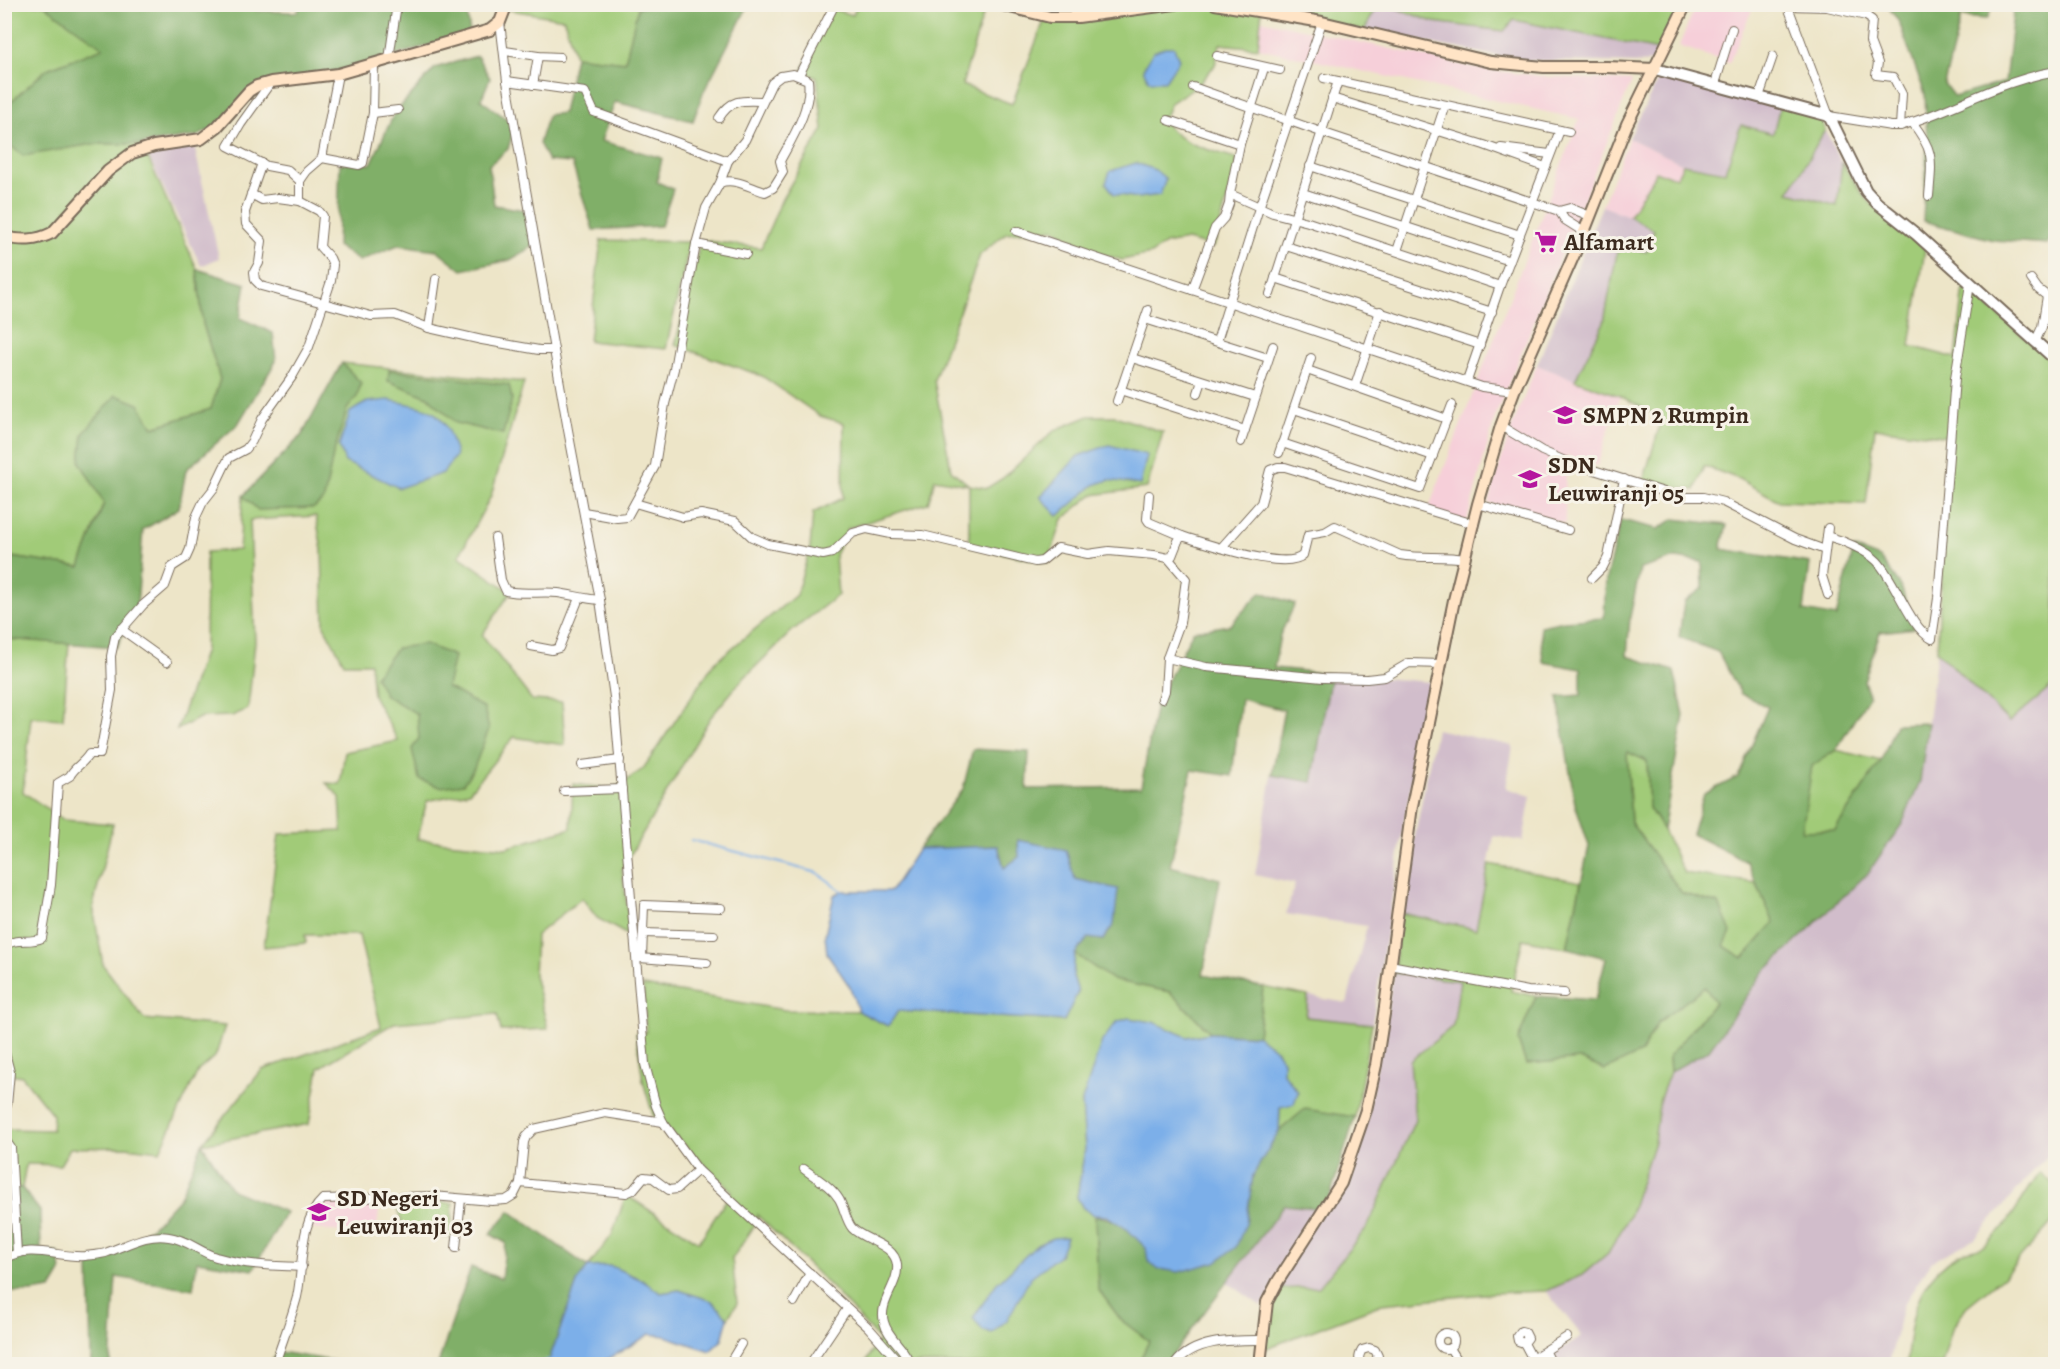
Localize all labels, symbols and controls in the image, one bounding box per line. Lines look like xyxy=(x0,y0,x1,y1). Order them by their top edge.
place label: Alfamart xyxy=(1563,226,1654,258)
supermarket icon: Alfamart xyxy=(1533,229,1559,255)
place label: SMPN 2 Rumpin xyxy=(1583,399,1749,431)
school or university icon: SMPN 2 Rumpin xyxy=(1552,402,1578,428)
place label: SDN Leuwiranji 05 xyxy=(1548,449,1684,509)
school or university icon: SDN Leuwiranji 05 xyxy=(1517,466,1543,492)
place label: SD Negeri Leuwiranji 03 xyxy=(337,1182,473,1242)
school or university icon: SD Negeri Leuwiranji 03 xyxy=(306,1199,332,1225)

